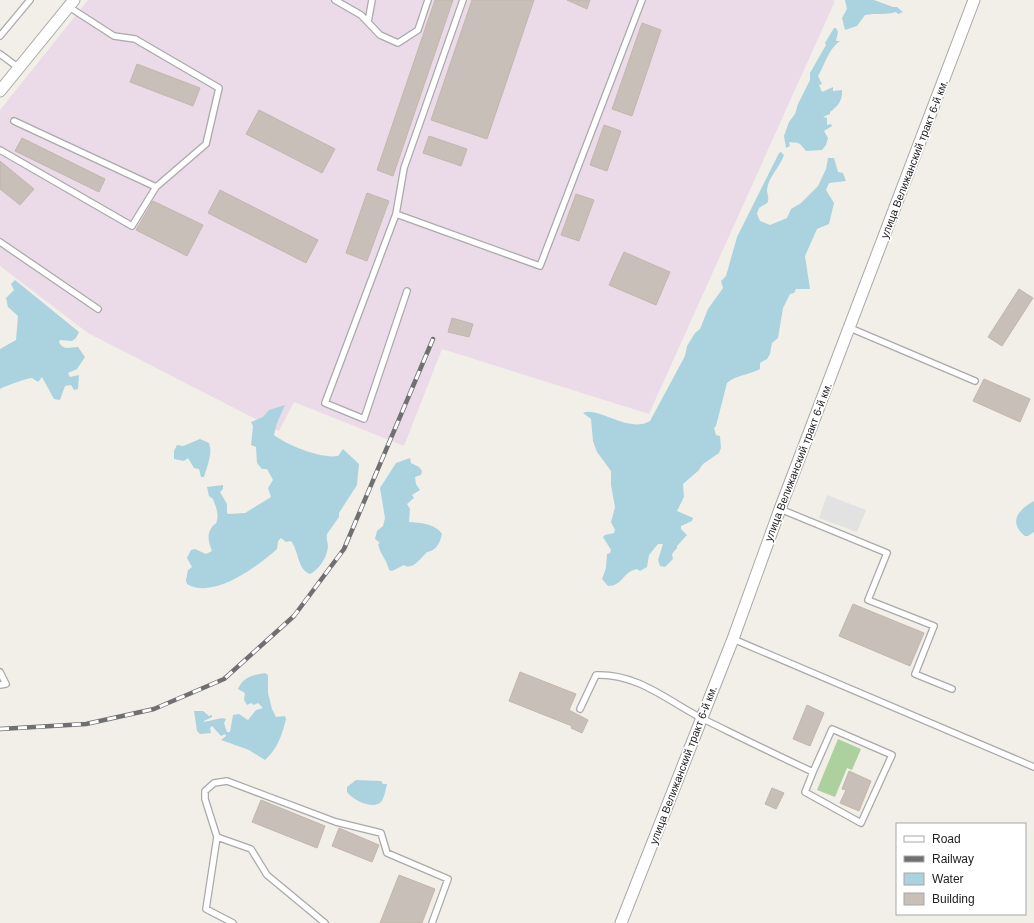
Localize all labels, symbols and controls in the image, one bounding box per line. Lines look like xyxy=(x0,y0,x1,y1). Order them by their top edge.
street label: улица Велижанский тракт 6-й км. xyxy=(878,78,950,240)
street label: улица Велижанский тракт 6-й км. xyxy=(762,381,834,543)
street label: улица Велижанский тракт 6-й км. xyxy=(647,684,719,846)
legend xyxy=(896,823,1026,915)
text: Road xyxy=(932,832,961,846)
text: Railway xyxy=(932,852,974,866)
text: Water xyxy=(932,872,964,886)
text: Building xyxy=(932,892,975,906)

